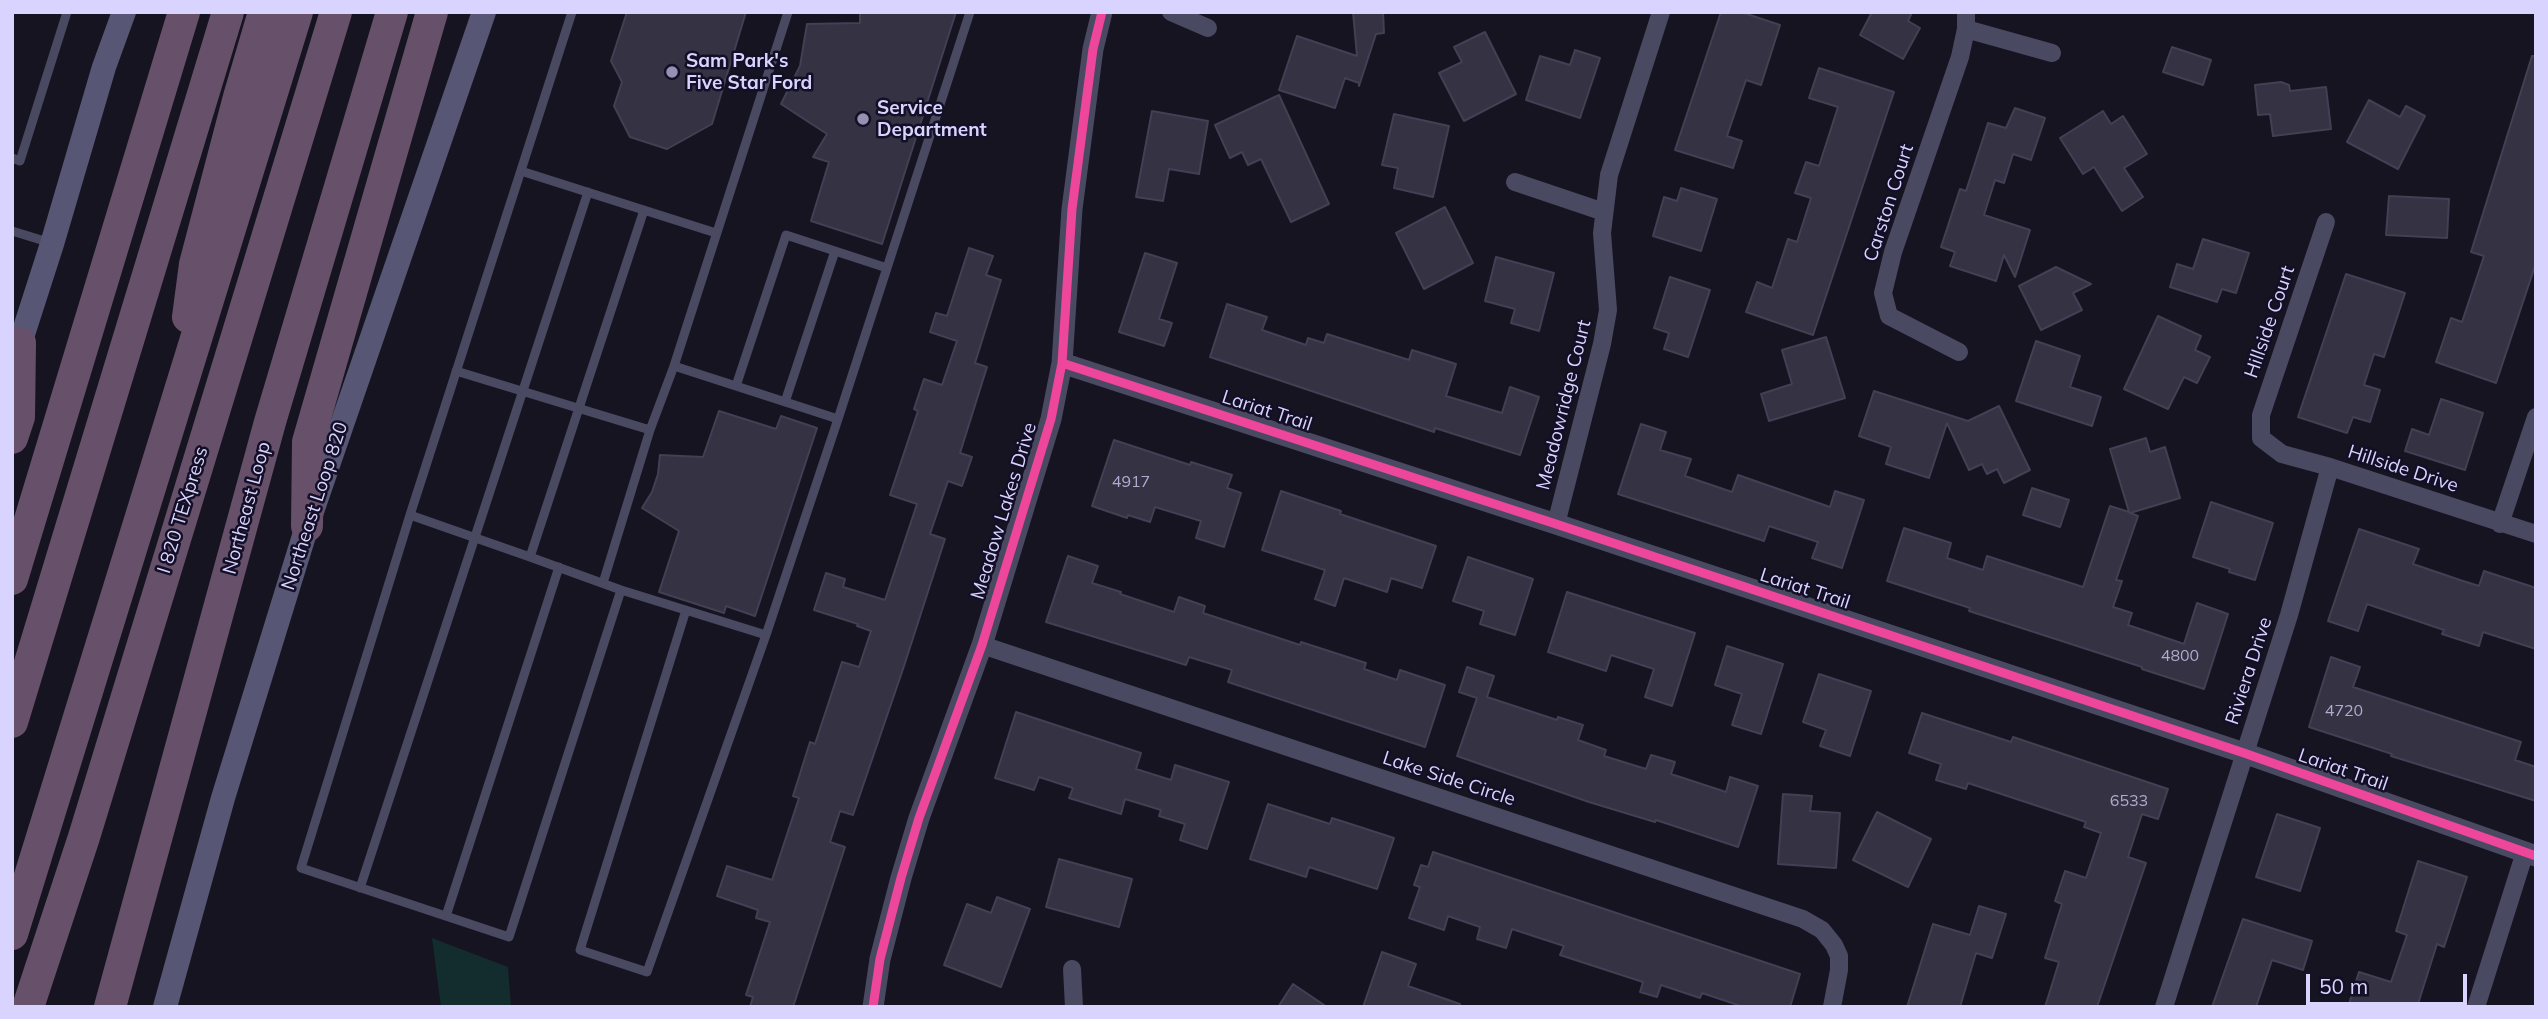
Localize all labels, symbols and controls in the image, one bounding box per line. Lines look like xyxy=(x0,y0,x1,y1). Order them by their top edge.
place label: Sam Park's Five Star Ford xyxy=(686,50,812,94)
marker: Sam Park's Five Star Ford xyxy=(664,64,680,80)
place label: Service Department xyxy=(877,97,987,141)
marker: Service Department xyxy=(855,111,871,127)
street label: Carston Court xyxy=(1859,142,1919,264)
street label: Hillside Court xyxy=(2240,263,2300,381)
street label: Meadowridge Court xyxy=(1532,318,1596,492)
street label: Lariat Trail xyxy=(1219,386,1315,436)
street label: Northeast Loop 820 xyxy=(277,419,353,593)
street label: Meadow Lakes Drive xyxy=(966,420,1042,602)
street label: Northeast Loop xyxy=(218,439,276,577)
street label: Hillside Drive xyxy=(2345,440,2461,498)
street label: I 820 TEXpress xyxy=(153,444,213,576)
house number: 4917 xyxy=(1112,472,1150,492)
street label: Lariat Trail xyxy=(1757,564,1853,614)
street label: Riviera Drive xyxy=(2221,614,2277,728)
house number: 4800 xyxy=(2161,646,2199,666)
house number: 4720 xyxy=(2325,701,2363,721)
street label: Lariat Trail xyxy=(2295,744,2391,796)
street label: Lake Side Circle xyxy=(1380,747,1518,811)
house number: 6533 xyxy=(2110,791,2148,811)
scale bar xyxy=(2310,960,2471,1004)
text: 50 m xyxy=(2319,973,2368,999)

